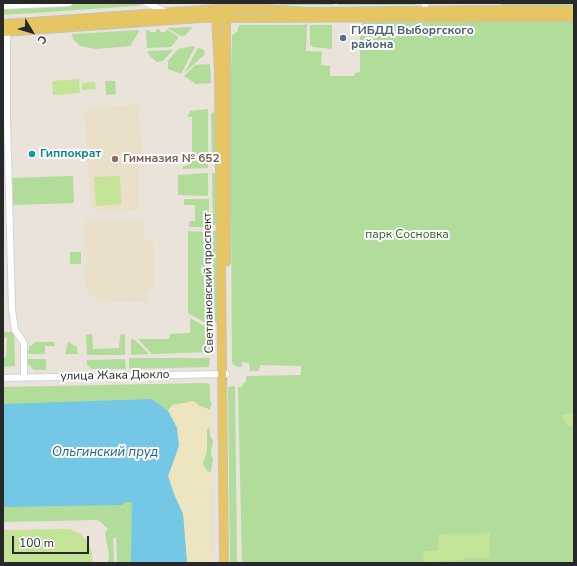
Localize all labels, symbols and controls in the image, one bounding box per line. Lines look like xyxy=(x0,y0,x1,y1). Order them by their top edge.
north arrow xyxy=(12,12,52,52)
place label: ГИБДД Выборгского района xyxy=(351,24,474,52)
text: С xyxy=(34,32,50,47)
marker: ГИБДД Выборгского района xyxy=(338,33,348,43)
place label: Гиппократ xyxy=(40,147,101,161)
marker: Гиппократ xyxy=(27,149,37,159)
place label: Гимназия № 652 xyxy=(123,152,220,166)
marker: Гимназия № 652 xyxy=(110,154,120,164)
street label: Светлановский проспект xyxy=(201,212,217,354)
park label: парк Сосновка xyxy=(365,228,449,242)
street label: улица Жака Дюкло xyxy=(60,368,170,384)
water label: Ольгинский пруд xyxy=(52,445,158,461)
scale bar xyxy=(14,528,91,554)
text: 100 m xyxy=(19,535,54,551)

